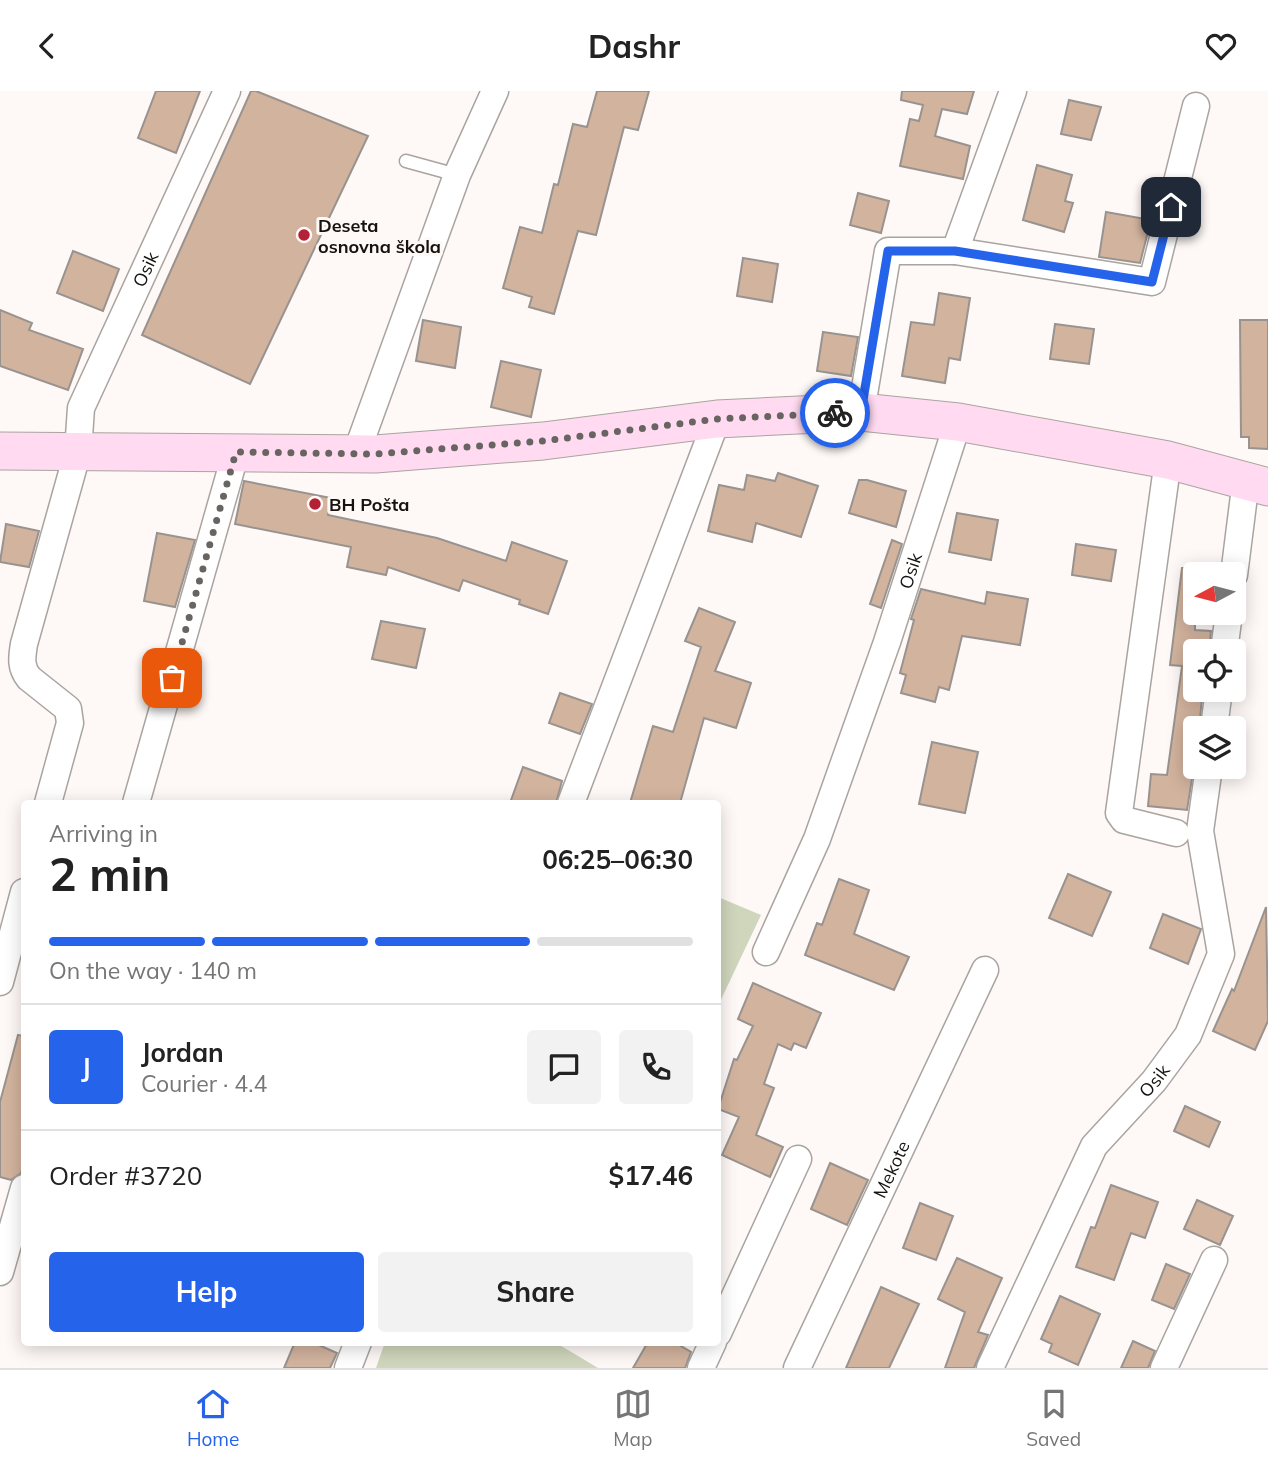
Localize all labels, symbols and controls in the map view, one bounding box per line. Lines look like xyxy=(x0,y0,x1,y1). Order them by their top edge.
text: Dashr xyxy=(588,26,680,66)
icon: back xyxy=(28,27,66,65)
icon: heart xyxy=(1202,27,1240,65)
pin xyxy=(1141,177,1201,237)
icon: home xyxy=(1152,188,1190,226)
place label: Deseta osnovna škola xyxy=(318,214,441,258)
marker: Deseta osnovna škola xyxy=(296,227,312,243)
street label: Osik xyxy=(127,247,163,290)
courier xyxy=(800,378,870,448)
icon: bike xyxy=(816,394,854,432)
place label: BH Pošta xyxy=(329,493,409,516)
marker: BH Pošta xyxy=(307,496,323,512)
street label: Osik xyxy=(893,549,927,592)
north arrow xyxy=(1183,562,1246,625)
map controls xyxy=(1183,562,1246,779)
button: locate xyxy=(1183,639,1246,702)
pin xyxy=(142,648,202,708)
icon: bag xyxy=(153,659,191,697)
button: layers xyxy=(1183,716,1246,779)
text: Arriving in xyxy=(49,819,158,848)
text: 06:25–06:30 xyxy=(542,843,693,876)
text: 2 min xyxy=(49,845,170,903)
text: On the way · 140 m xyxy=(49,956,257,985)
button: chat xyxy=(527,1030,601,1104)
button: phone xyxy=(619,1030,693,1104)
text: Jordan xyxy=(141,1036,224,1069)
text: J xyxy=(81,1051,91,1084)
street label: Osik xyxy=(1133,1059,1175,1102)
text: Courier · 4.4 xyxy=(141,1069,267,1098)
street label: Mekote xyxy=(868,1137,914,1201)
text: Order #3720 xyxy=(49,1159,202,1192)
text: $17.46 xyxy=(609,1159,693,1192)
button: Help xyxy=(49,1252,364,1332)
button: Share xyxy=(378,1252,693,1332)
tab: Home xyxy=(187,1385,239,1451)
tab: Map xyxy=(613,1385,652,1451)
tab: Saved xyxy=(1026,1385,1081,1451)

